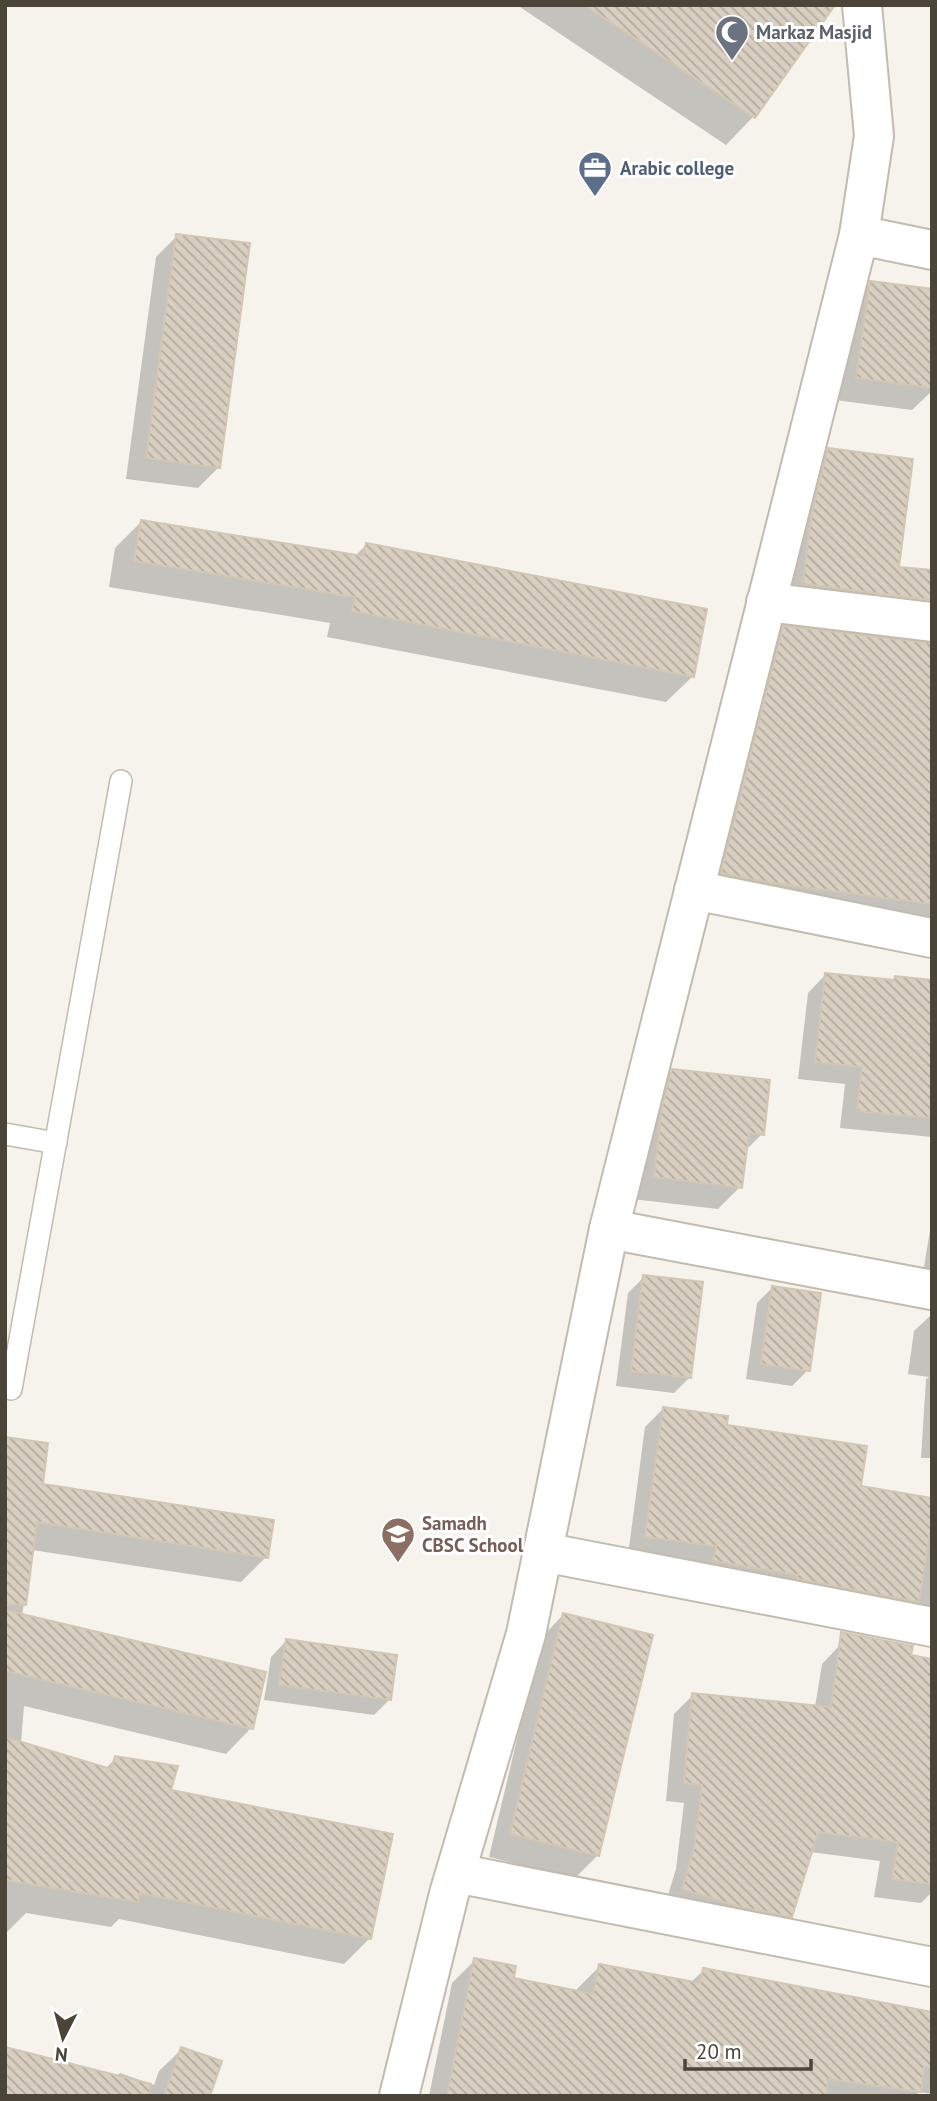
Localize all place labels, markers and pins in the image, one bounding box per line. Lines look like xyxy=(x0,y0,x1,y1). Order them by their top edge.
mosque icon: Markaz Masjid xyxy=(713,13,751,62)
place label: Markaz Masjid xyxy=(756,20,872,44)
office icon: Arabic college xyxy=(576,149,614,198)
place label: Arabic college xyxy=(620,156,734,180)
place label: Samadh CBSC School xyxy=(422,1511,524,1557)
school or university icon: Samadh CBSC School xyxy=(379,1515,417,1564)

